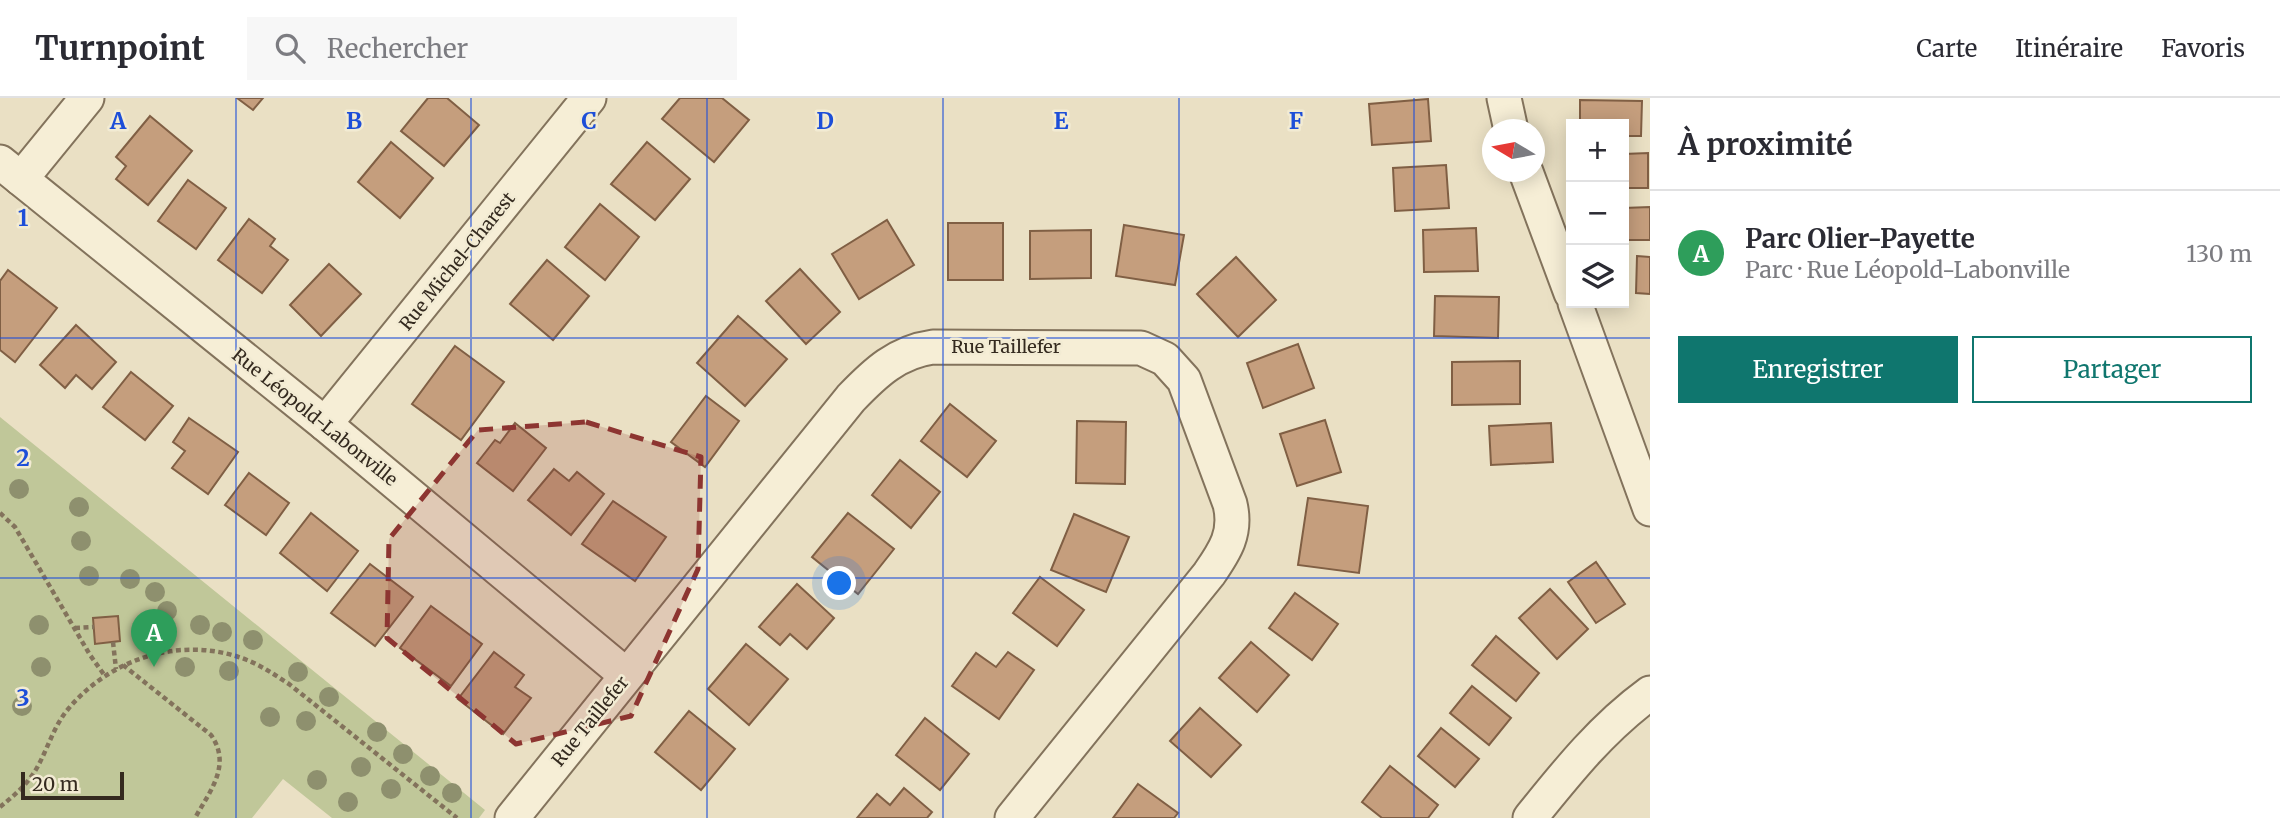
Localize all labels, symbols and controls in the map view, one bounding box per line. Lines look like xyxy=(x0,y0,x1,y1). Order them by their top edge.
search box xyxy=(247,17,737,80)
text: Turnpoint xyxy=(35,28,205,69)
icon: search xyxy=(271,29,309,67)
text: Rechercher xyxy=(327,32,468,65)
text: Carte xyxy=(1916,33,1977,64)
text: Itinéraire xyxy=(2015,33,2123,64)
text: Favoris xyxy=(2161,33,2245,64)
text: A xyxy=(109,106,127,135)
text: B xyxy=(346,106,362,135)
text: C xyxy=(581,106,597,135)
text: D xyxy=(816,106,834,135)
text: E xyxy=(1053,106,1069,135)
text: F xyxy=(1289,106,1303,135)
north arrow xyxy=(1482,119,1545,182)
map controls xyxy=(1566,119,1629,308)
button: + xyxy=(1566,119,1629,182)
text: À proximité xyxy=(1678,125,1853,163)
button: − xyxy=(1566,182,1629,245)
street label: Rue Michel-Charest xyxy=(394,187,520,335)
text: 1 xyxy=(18,203,29,232)
text: Parc Olier-Payette xyxy=(1745,222,1975,255)
text: A xyxy=(1693,239,1709,268)
text: 130 m xyxy=(2186,239,2252,268)
button: layers xyxy=(1566,245,1629,308)
text: Parc · Rue Léopold-Labonville xyxy=(1745,255,2070,284)
street label: Rue Taillefer xyxy=(951,335,1061,358)
button: Enregistrer xyxy=(1678,336,1958,403)
button: Partager xyxy=(1972,336,2252,403)
street label: Rue Léopold-Labonville xyxy=(228,343,402,491)
text: 2 xyxy=(16,443,30,472)
your location xyxy=(822,566,856,600)
pin: A xyxy=(131,609,177,667)
street label: Rue Taillefer xyxy=(547,671,633,771)
text: 3 xyxy=(16,683,30,712)
scale bar xyxy=(21,769,124,801)
text: 20 m xyxy=(32,772,79,796)

